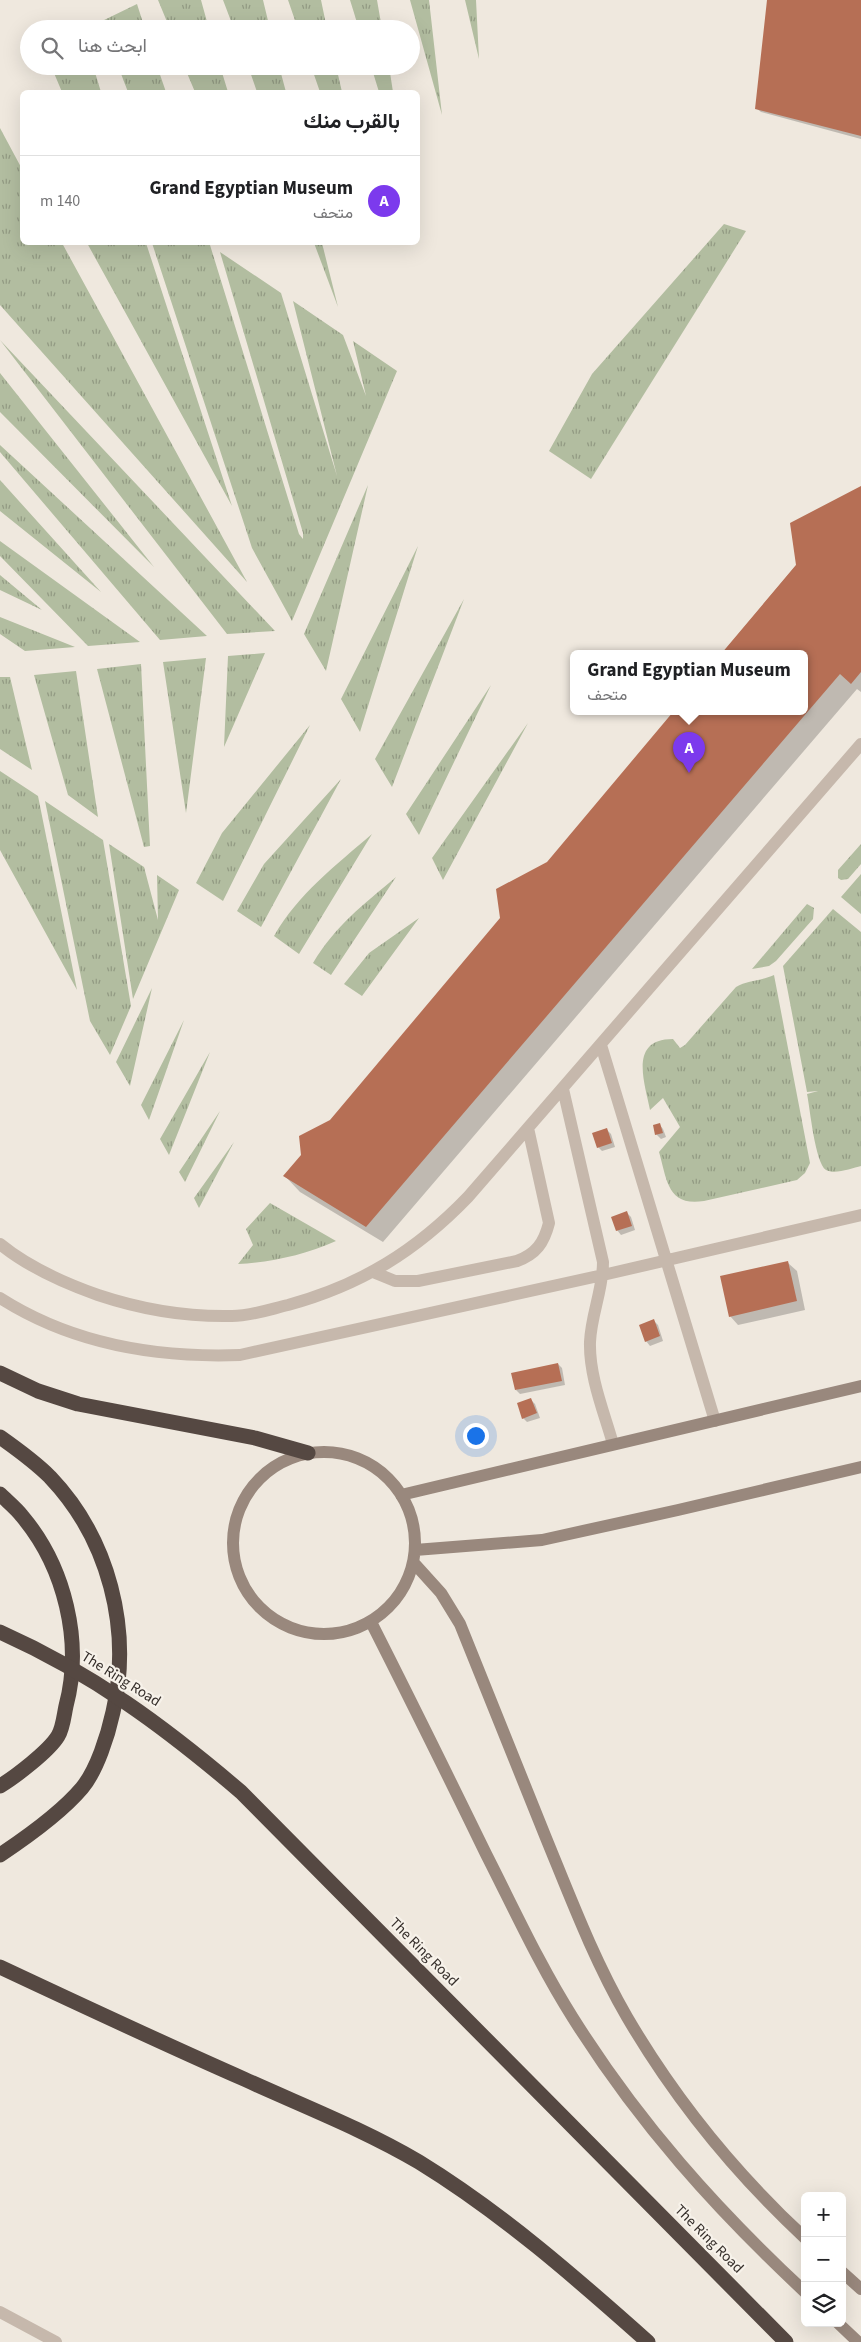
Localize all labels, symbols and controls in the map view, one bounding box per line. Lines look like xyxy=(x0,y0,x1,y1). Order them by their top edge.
search box xyxy=(20,20,420,75)
text: ابحث هنا xyxy=(78,33,147,60)
icon: search xyxy=(38,34,66,62)
text: بالقرب منك xyxy=(304,106,400,136)
text: Grand Egyptian Museum xyxy=(150,175,353,202)
text: 140 m xyxy=(40,190,80,212)
text: A xyxy=(379,190,389,212)
text: متحف xyxy=(313,202,353,224)
popup xyxy=(570,650,808,715)
text: Grand Egyptian Museum xyxy=(587,657,791,684)
text: متحف xyxy=(587,684,627,706)
pin: A xyxy=(673,732,705,773)
your location xyxy=(463,1423,489,1449)
street label: The Ring Road xyxy=(77,1646,165,1712)
street label: The Ring Road xyxy=(385,1913,463,1991)
map controls xyxy=(801,2192,846,2327)
button: + xyxy=(801,2192,846,2237)
street label: The Ring Road xyxy=(670,2200,748,2278)
button: − xyxy=(801,2237,846,2282)
button: layers xyxy=(801,2282,846,2327)

